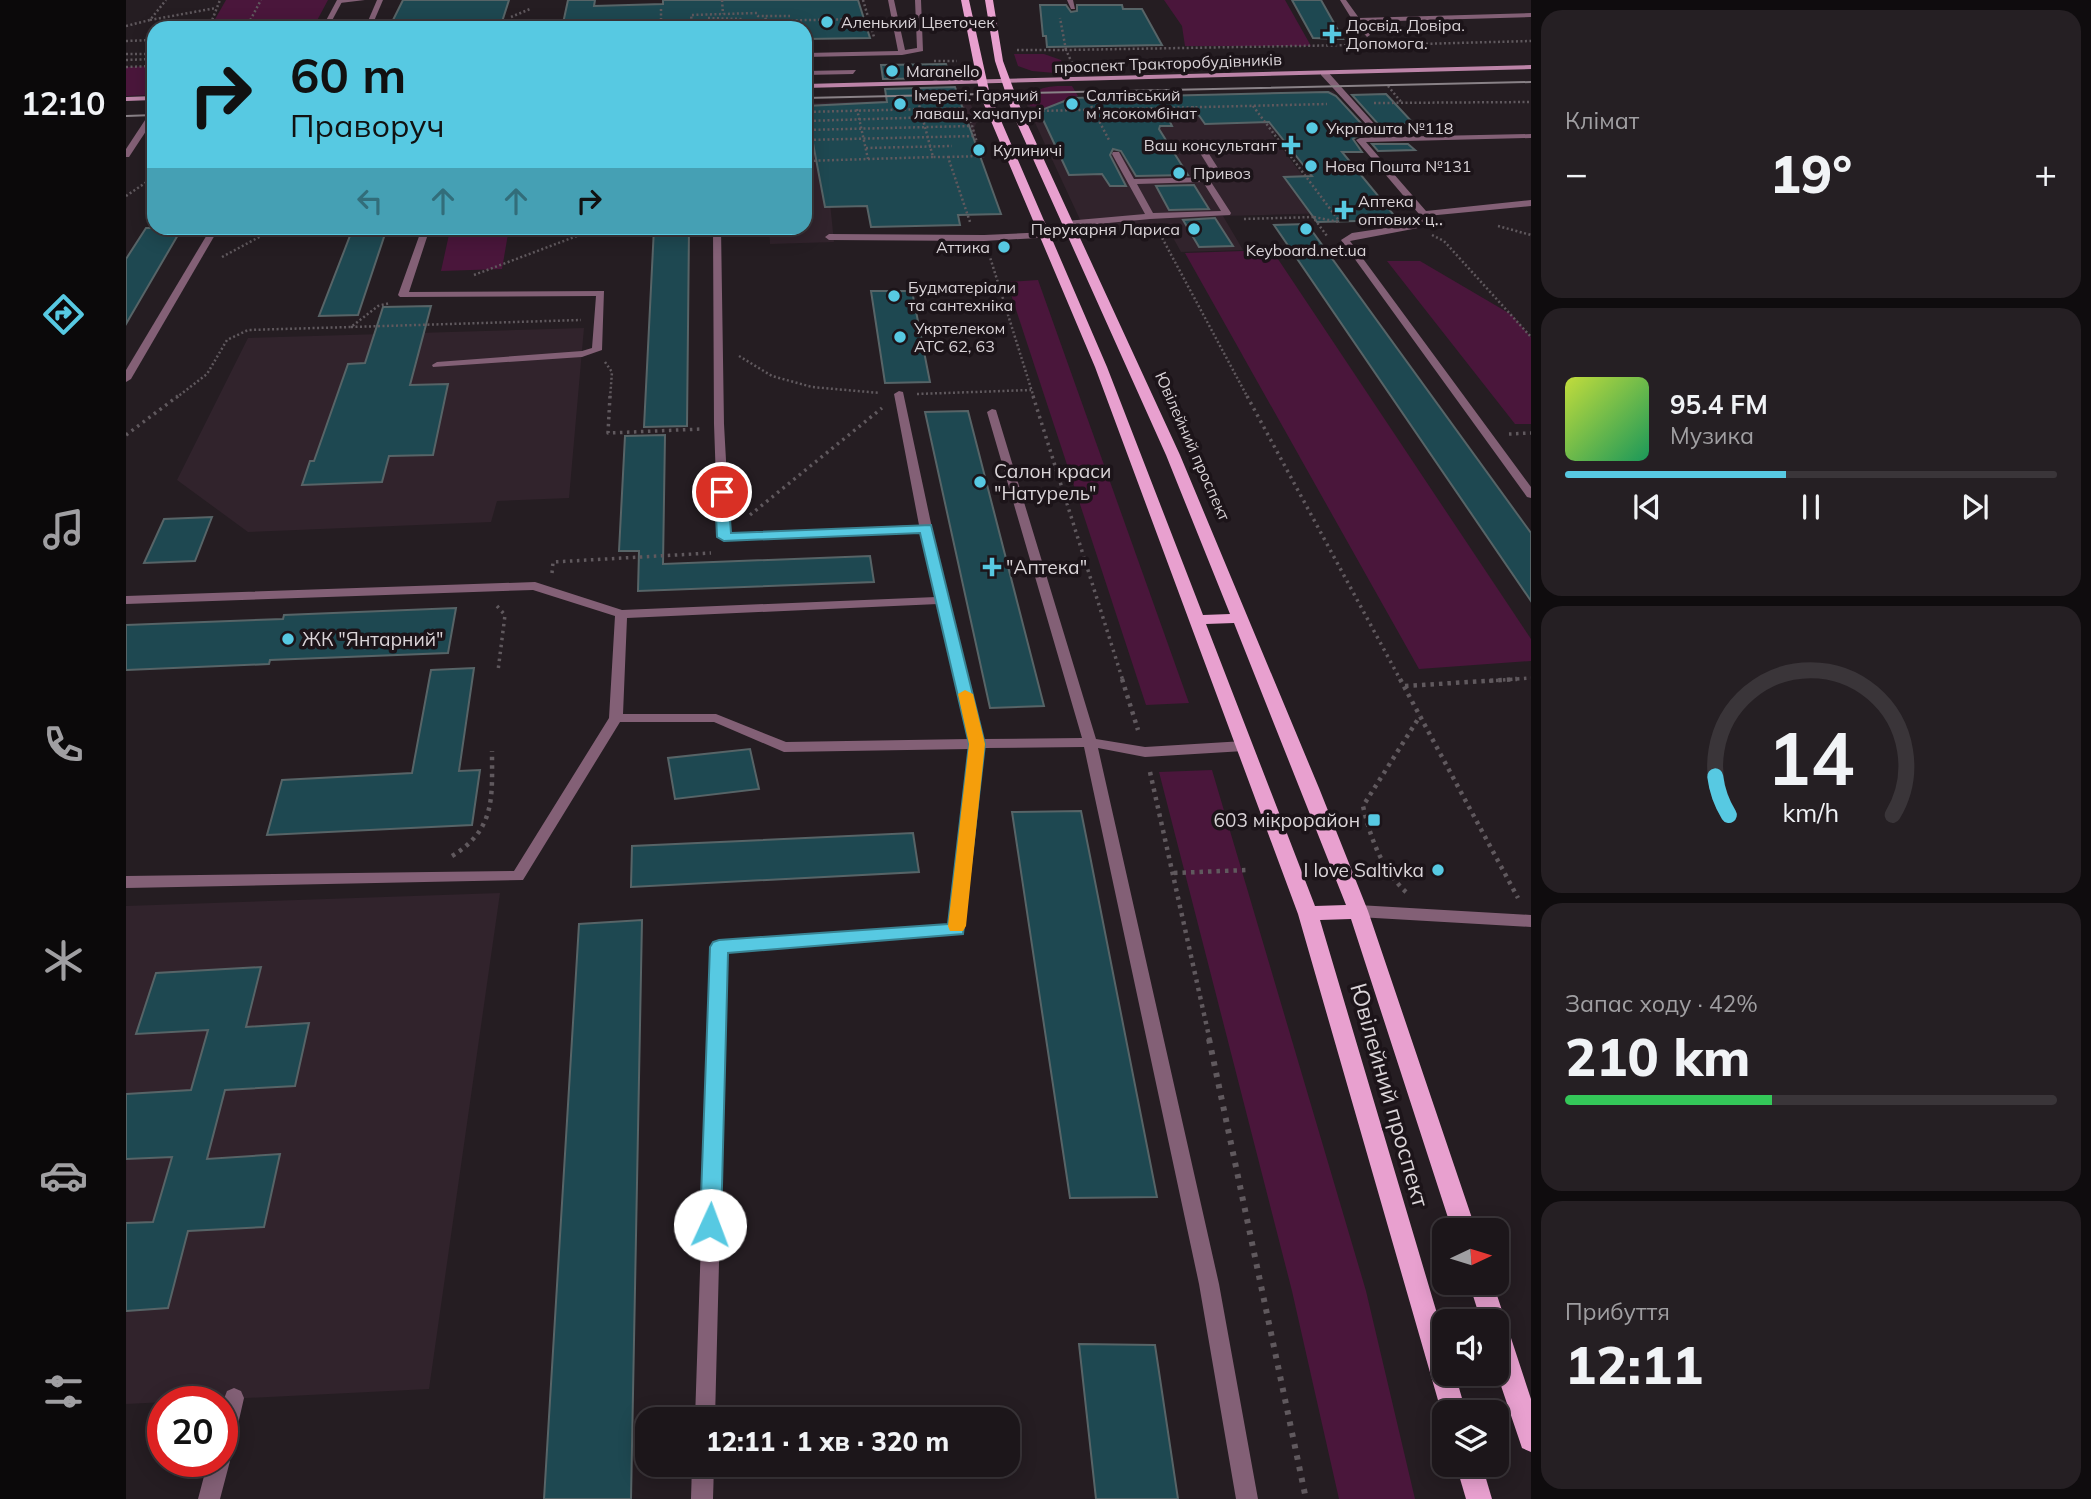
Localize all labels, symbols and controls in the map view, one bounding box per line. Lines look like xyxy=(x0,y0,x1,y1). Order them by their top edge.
place label: Аленький Цветочек xyxy=(841,12,995,32)
marker: Аленький Цветочек xyxy=(819,14,835,30)
place label: Досвід. Довіра. Допомога. xyxy=(1346,15,1465,53)
marker: Досвід. Довіра. Допомога. xyxy=(1324,26,1340,42)
text: 60 m xyxy=(290,44,406,105)
icon: right xyxy=(175,49,266,140)
street label: проспект Тракторобудівників xyxy=(1054,49,1282,77)
place label: Maranello xyxy=(906,61,980,81)
marker: Maranello xyxy=(884,63,900,79)
text: 12:10 xyxy=(21,83,105,123)
place label: Імереті. Гарячий лаваш, хачапурі xyxy=(914,85,1042,123)
place label: Салтівський мʼясокомбінат xyxy=(1086,85,1197,123)
marker: Імереті. Гарячий лаваш, хачапурі xyxy=(892,96,908,112)
marker: Салтівський мʼясокомбінат xyxy=(1064,96,1080,112)
text: Праворуч xyxy=(290,105,445,145)
text: Клімат xyxy=(1565,106,1639,135)
place label: Укрпошта №118 xyxy=(1325,118,1453,138)
marker: Укрпошта №118 xyxy=(1304,120,1320,136)
place label: Ваш консультант xyxy=(1144,135,1278,155)
marker: Ваш консультант xyxy=(1283,137,1299,153)
place label: Кулиничі xyxy=(993,140,1062,160)
text: 19° xyxy=(1770,141,1852,206)
marker: Кулиничі xyxy=(971,142,987,158)
text: − xyxy=(1565,149,1588,197)
text: + xyxy=(2034,149,2057,197)
place label: Нова Пошта №131 xyxy=(1325,156,1471,176)
marker: Нова Пошта №131 xyxy=(1303,158,1319,174)
place label: Привоз xyxy=(1193,163,1251,183)
marker: Привоз xyxy=(1171,165,1187,181)
icon: left xyxy=(351,182,389,220)
icon: ahead xyxy=(424,182,462,220)
icon: ahead xyxy=(497,182,535,220)
icon: right xyxy=(570,182,608,220)
place label: Аптека оптових ц‥ xyxy=(1358,191,1443,229)
marker: Аптека оптових ц‥ xyxy=(1336,202,1352,218)
place label: Перукарня Лариса xyxy=(1031,219,1180,239)
marker: Перукарня Лариса xyxy=(1186,221,1202,237)
marker: Keyboard.net.ua xyxy=(1298,221,1314,237)
place label: Аттика xyxy=(936,237,990,257)
marker: Аттика xyxy=(996,239,1012,255)
place label: Keyboard.net.ua xyxy=(1246,240,1366,260)
place label: Будматеріали та сантехніка xyxy=(908,277,1016,315)
marker: Будматеріали та сантехніка xyxy=(886,288,902,304)
icon: directions xyxy=(39,290,88,339)
place label: Укртелеком АТС 62, 63 xyxy=(913,318,1005,356)
marker: Укртелеком АТС 62, 63 xyxy=(892,329,908,345)
street label: Ювілейний проспект xyxy=(1151,368,1235,524)
text: 95.4 FM xyxy=(1670,388,1768,421)
text: Музика xyxy=(1670,421,1754,450)
place label: Салон краси "Натурель" xyxy=(994,459,1111,505)
pin xyxy=(692,462,752,522)
icon: arrive xyxy=(703,473,741,511)
marker: Салон краси "Натурель" xyxy=(972,474,988,490)
icon: previous xyxy=(1628,488,1666,526)
icon: pause xyxy=(1792,488,1830,526)
icon: next xyxy=(1956,488,1994,526)
icon: music xyxy=(39,505,88,554)
place label: "Аптека" xyxy=(1006,555,1087,579)
marker: "Аптека" xyxy=(984,559,1000,575)
place label: ЖК "Янтарний" xyxy=(302,627,444,651)
marker: ЖК "Янтарний" xyxy=(280,631,296,647)
text: 14 xyxy=(1767,713,1855,804)
icon: phone xyxy=(39,720,88,769)
text: km/h xyxy=(1783,797,1839,828)
place label: 603 мікрорайон xyxy=(1214,808,1360,832)
marker: 603 мікрорайон xyxy=(1366,812,1382,828)
place label: I love Saltivka xyxy=(1304,858,1424,882)
marker: I love Saltivka xyxy=(1430,862,1446,878)
icon: climate xyxy=(39,936,88,985)
street label: Ювілейний проспект xyxy=(1344,980,1436,1211)
text: Запас ходу · 42% xyxy=(1565,989,1758,1018)
text: 210 km xyxy=(1565,1024,1750,1089)
icon: car xyxy=(39,1151,88,1200)
position arrow xyxy=(673,1188,747,1262)
north arrow xyxy=(1432,1218,1508,1295)
map controls xyxy=(1432,1218,1509,1477)
text: Прибуття xyxy=(1565,1297,1670,1326)
button: sound xyxy=(1432,1309,1509,1386)
text: 12:11 xyxy=(1565,1332,1703,1397)
icon: filters xyxy=(39,1367,88,1416)
speed limit sign: 20 xyxy=(147,1386,238,1477)
button: layers xyxy=(1432,1400,1509,1477)
text: 12:11 · 1 хв · 320 m xyxy=(706,1425,949,1458)

